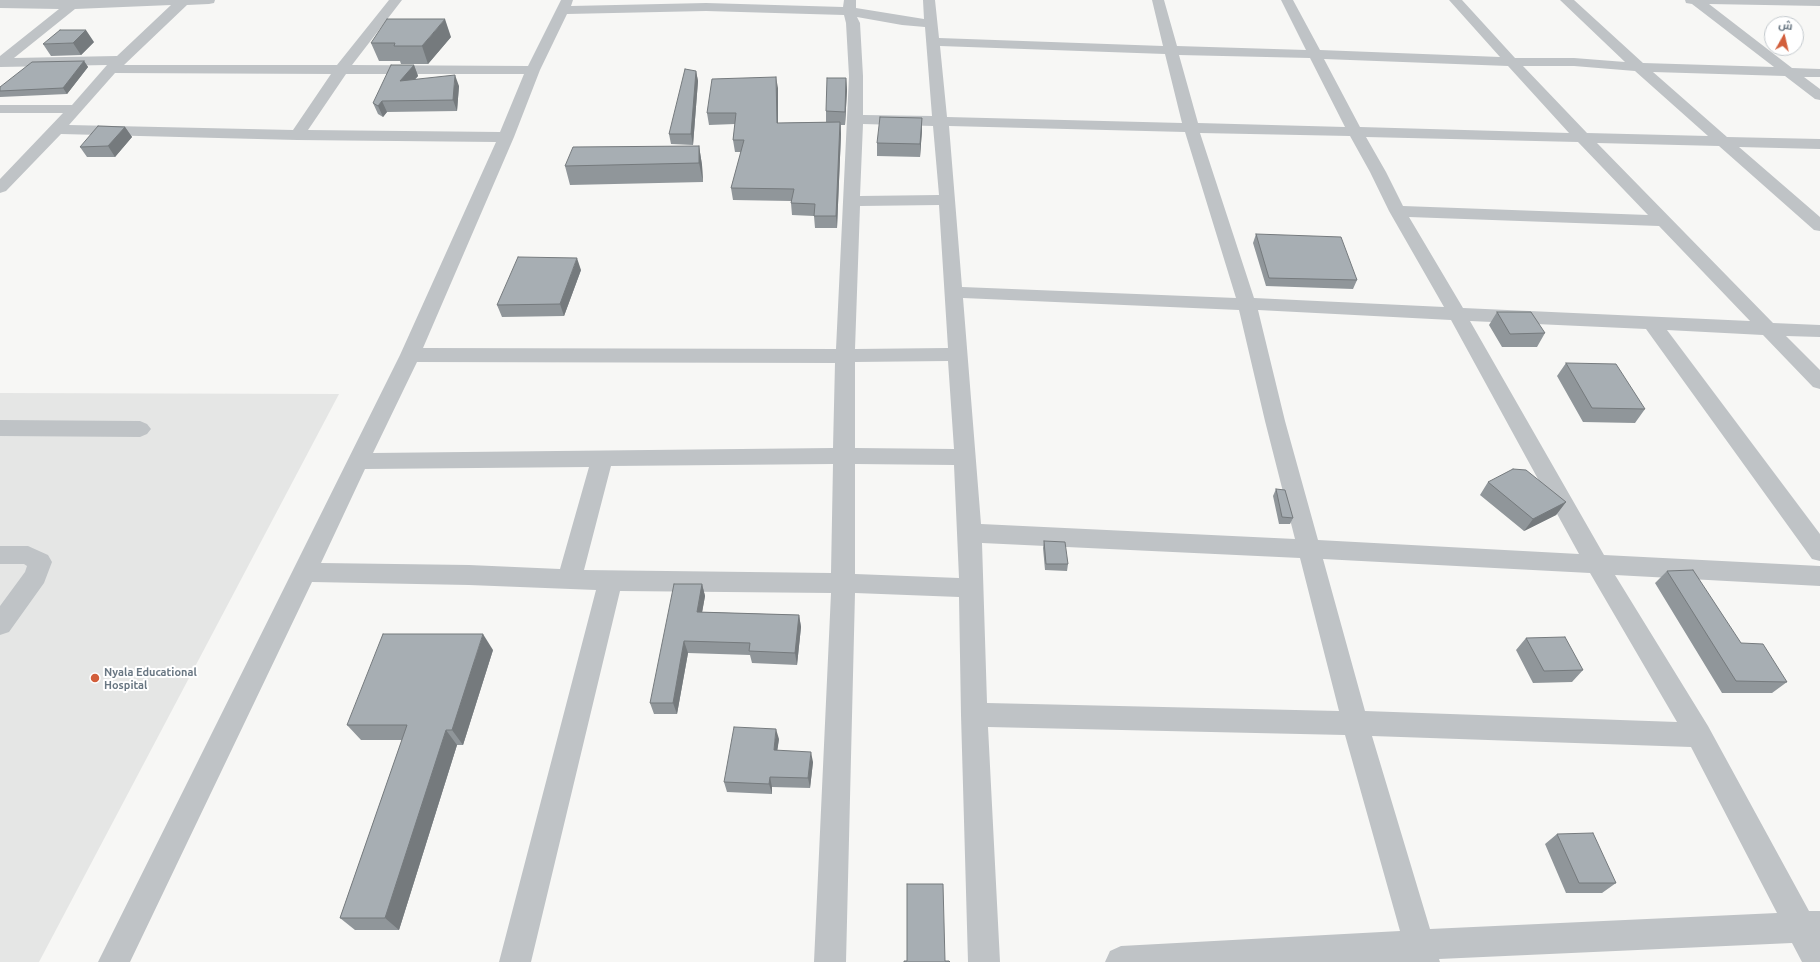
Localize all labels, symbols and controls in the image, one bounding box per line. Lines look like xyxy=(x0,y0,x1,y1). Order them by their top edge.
north arrow xyxy=(1764,16,1804,56)
text: ش xyxy=(1778,18,1793,32)
place label: Nyala Educational Hospital xyxy=(104,665,197,691)
marker: Nyala Educational Hospital xyxy=(89,672,101,684)

